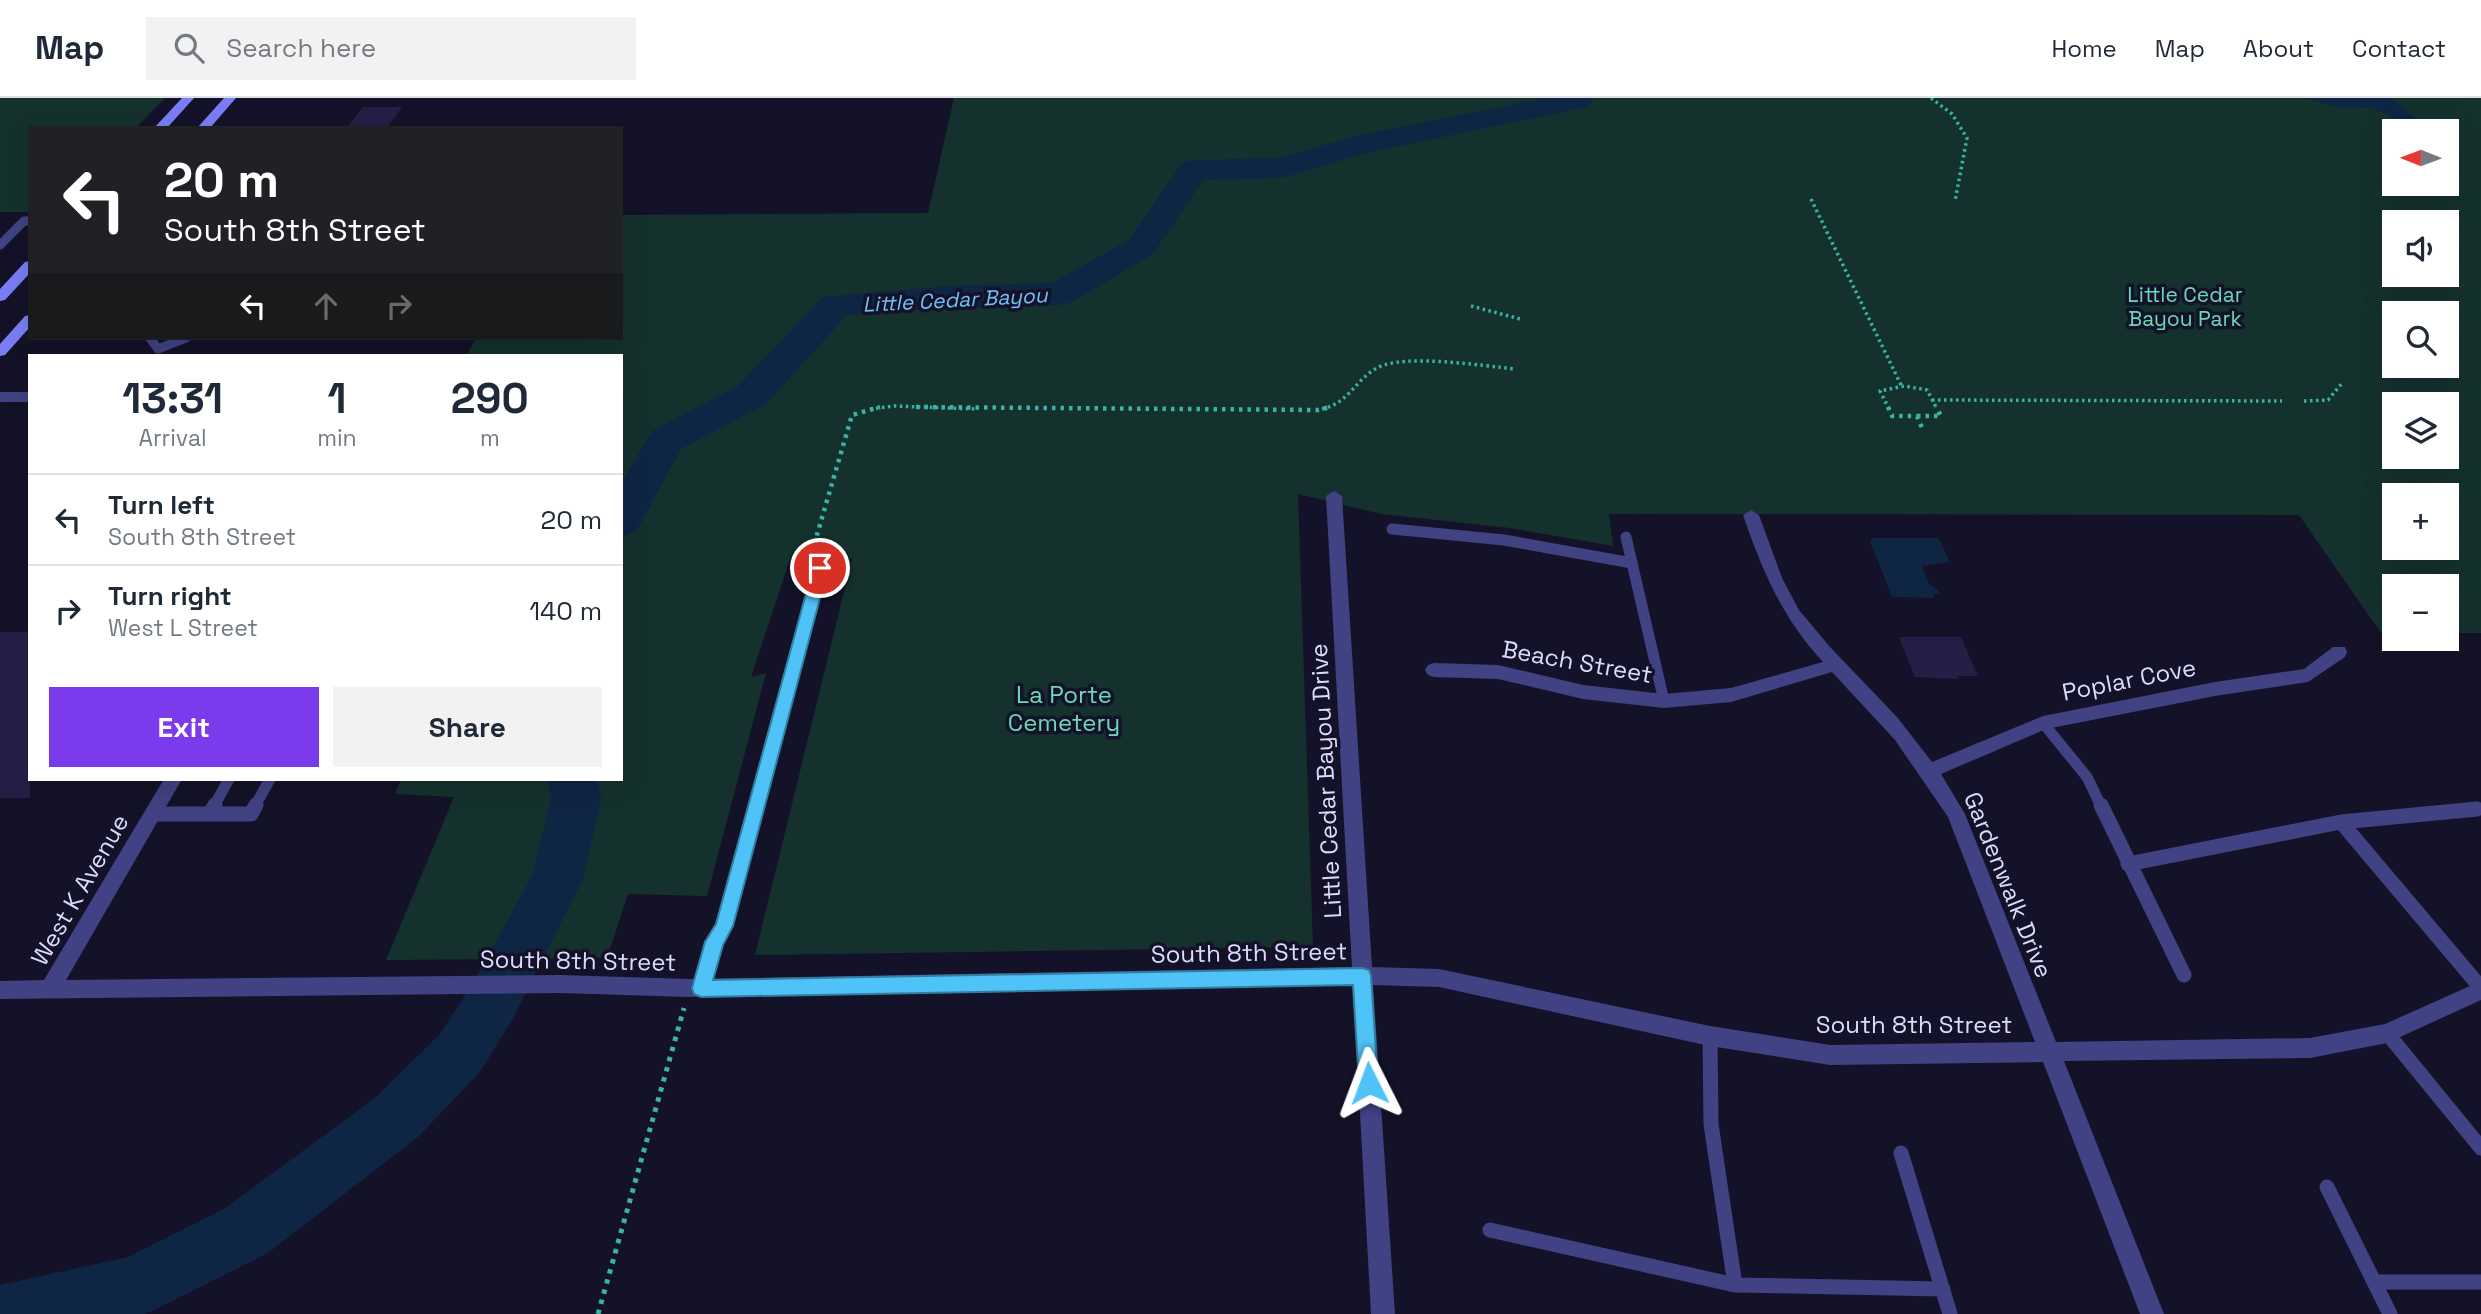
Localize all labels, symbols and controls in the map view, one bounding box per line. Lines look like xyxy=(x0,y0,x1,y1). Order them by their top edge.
search box xyxy=(146,17,636,80)
text: Map xyxy=(35,27,104,69)
icon: search xyxy=(170,29,208,67)
text: Search here xyxy=(226,31,376,65)
text: Home xyxy=(2051,33,2117,64)
text: Map xyxy=(2155,33,2205,64)
text: About xyxy=(2243,33,2314,64)
text: Contact xyxy=(2352,33,2446,64)
north arrow xyxy=(2382,119,2459,196)
map controls xyxy=(2382,119,2459,651)
text: 20 m xyxy=(164,149,279,211)
icon: left xyxy=(49,154,140,245)
text: South 8th Street xyxy=(164,210,426,250)
button: sound xyxy=(2382,210,2459,287)
water label: Little Cedar Bayou xyxy=(862,281,1049,318)
park label: Little Cedar Bayou Park xyxy=(2127,281,2243,332)
icon: left xyxy=(234,287,272,325)
icon: ahead xyxy=(307,287,345,325)
icon: right xyxy=(380,287,418,325)
button: search xyxy=(2382,301,2459,378)
text: 13:31 xyxy=(122,372,223,425)
text: 1 xyxy=(327,372,346,425)
text: 290 xyxy=(451,372,529,425)
button: layers xyxy=(2382,392,2459,469)
text: Arrival xyxy=(138,423,207,453)
text: min xyxy=(317,423,357,453)
text: m xyxy=(480,423,500,453)
button: + xyxy=(2382,483,2459,560)
text: Turn left xyxy=(108,488,215,522)
icon: left xyxy=(49,501,87,539)
text: 20 m xyxy=(541,503,602,537)
text: South 8th Street xyxy=(108,522,296,552)
pin xyxy=(790,538,850,598)
icon: arrive xyxy=(801,549,839,587)
button: − xyxy=(2382,574,2459,651)
text: Turn right xyxy=(108,579,232,613)
icon: right xyxy=(49,592,87,630)
text: 140 m xyxy=(529,594,602,628)
text: West L Street xyxy=(108,613,258,643)
street label: Beach Street xyxy=(1499,633,1655,690)
street label: Little Cedar Bayou Drive xyxy=(1303,643,1348,919)
street label: Poplar Cove xyxy=(2059,651,2198,708)
park label: La Porte Cemetery xyxy=(1008,679,1120,738)
button: Exit xyxy=(49,687,319,767)
button: Share xyxy=(333,687,602,767)
street label: Gardenwalk Drive xyxy=(1957,787,2060,982)
street label: West K Avenue xyxy=(24,809,135,971)
street label: South 8th Street xyxy=(1151,935,1347,970)
street label: South 8th Street xyxy=(480,943,676,978)
street label: South 8th Street xyxy=(1816,1009,2012,1040)
position arrow xyxy=(1332,1046,1406,1120)

